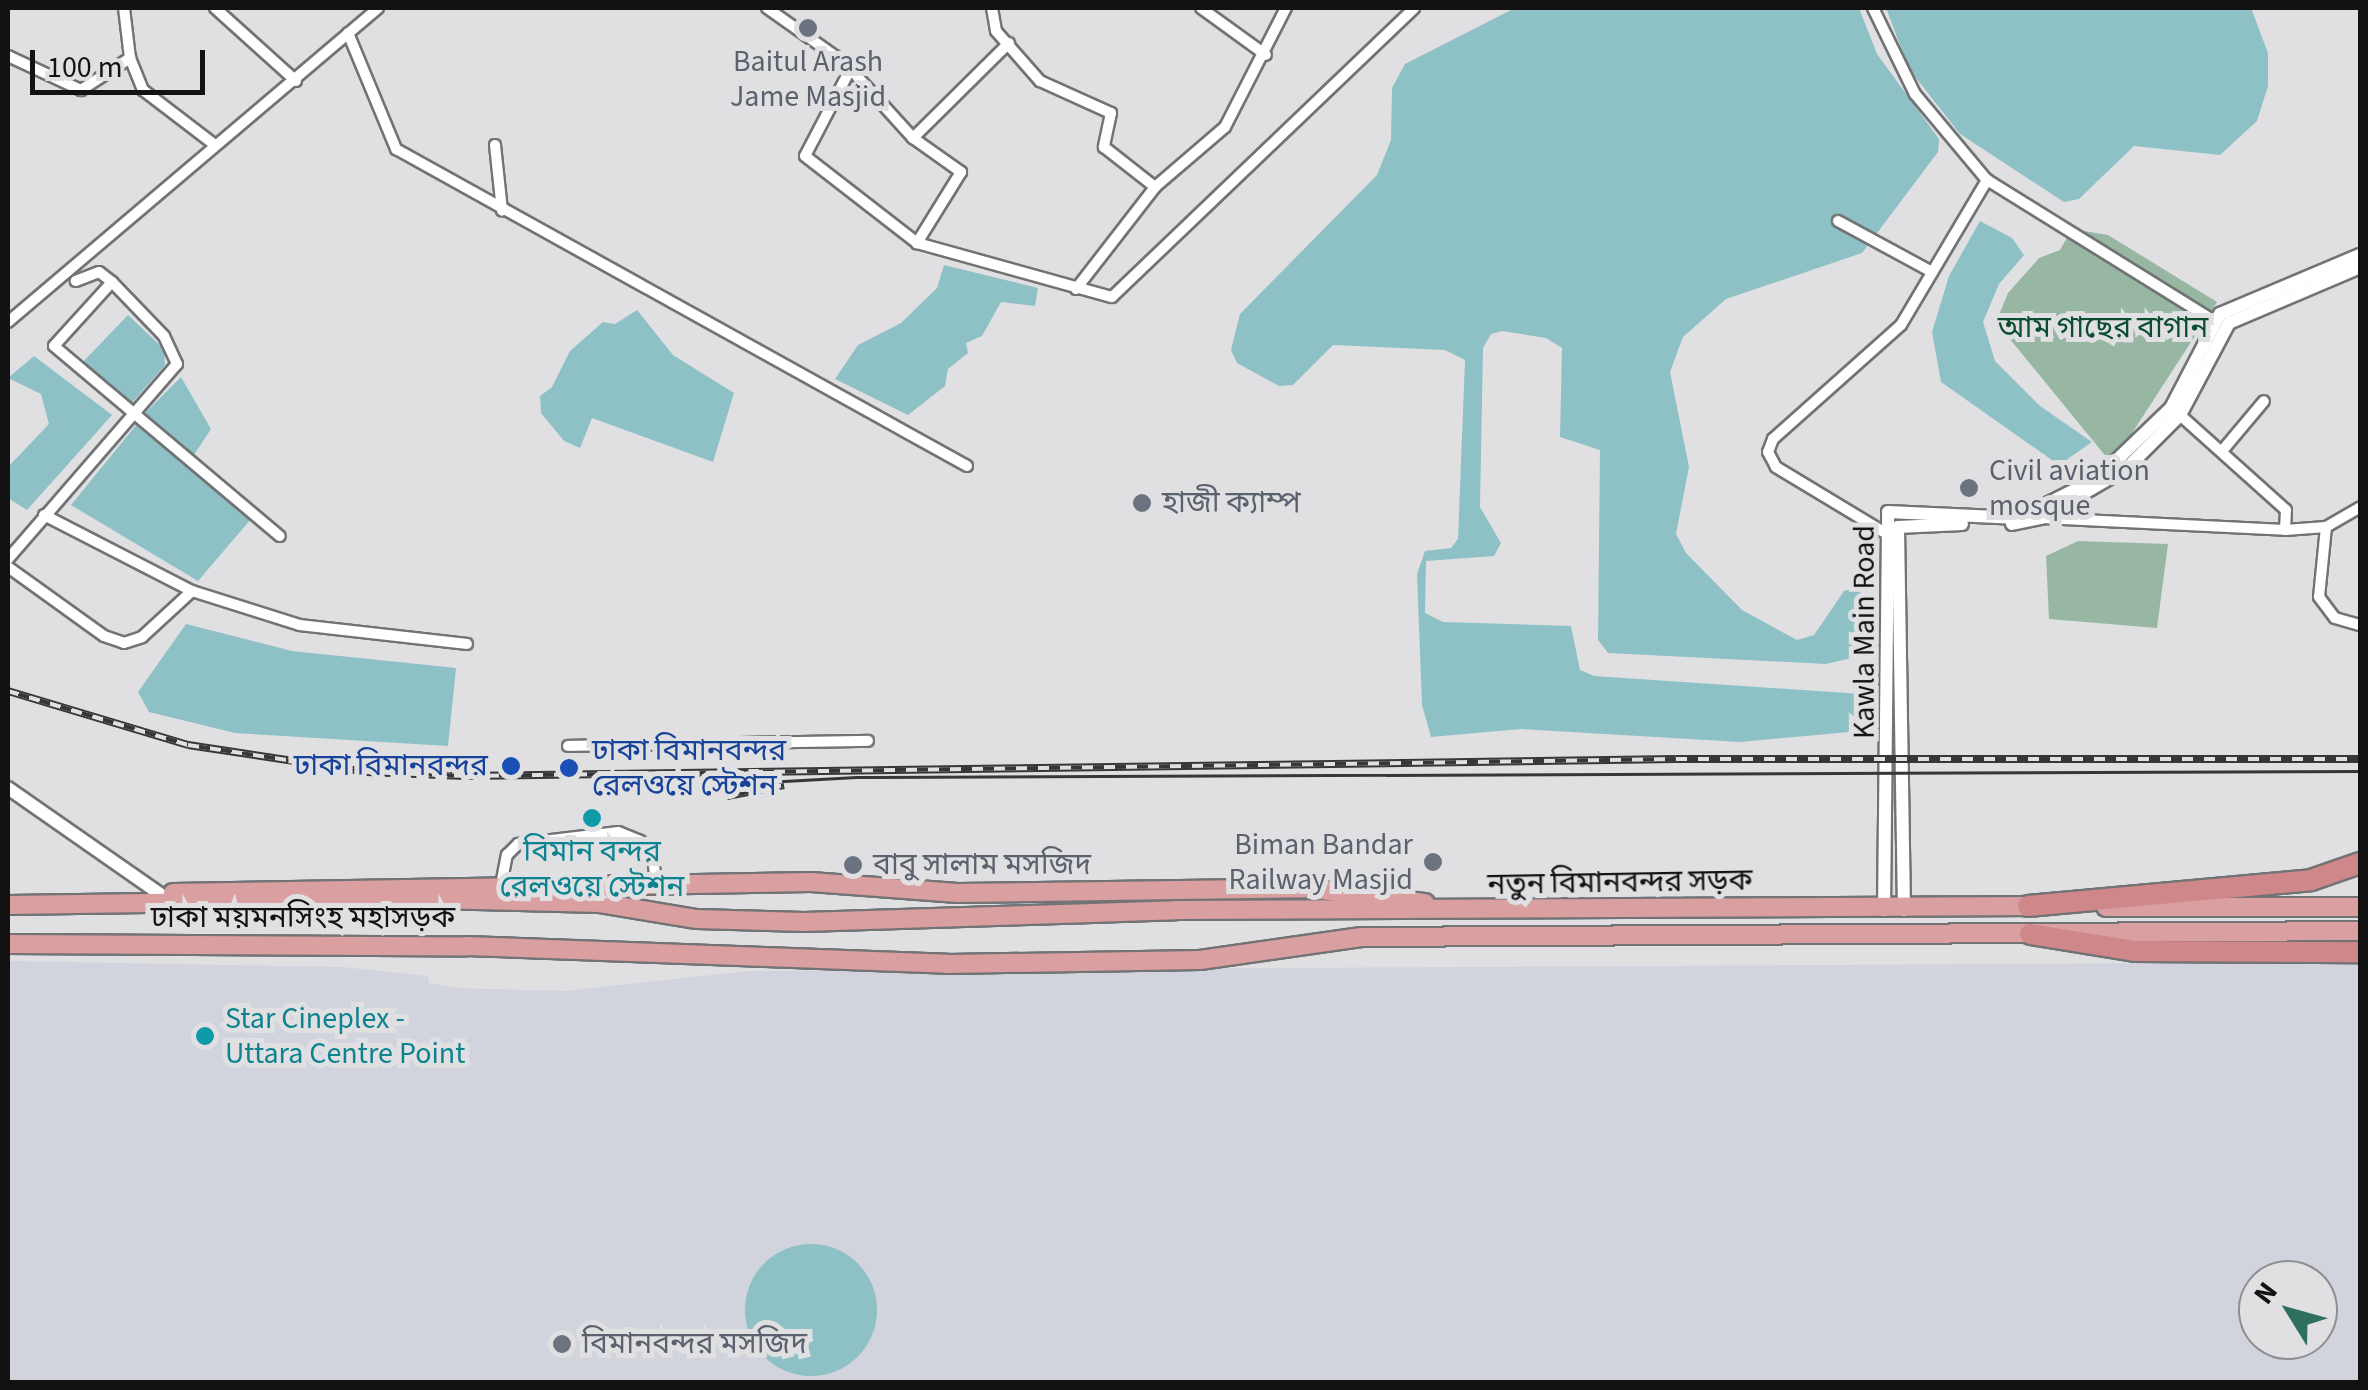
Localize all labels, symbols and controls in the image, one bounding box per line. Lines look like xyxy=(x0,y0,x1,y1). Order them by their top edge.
marker: Baitul Arash Jame Masjid xyxy=(797,17,819,39)
scale bar xyxy=(35,30,210,92)
place label: Baitul Arash Jame Masjid xyxy=(730,44,886,114)
text: 100 m xyxy=(47,46,123,89)
park label: আম গাছের বাগান xyxy=(1998,310,2208,346)
place label: Civil aviation mosque xyxy=(1989,453,2150,524)
marker: Civil aviation mosque xyxy=(1958,477,1980,499)
place label: হাজী ক্যাম্প xyxy=(1162,485,1301,521)
marker: হাজী ক্যাম্প xyxy=(1131,492,1153,514)
street label: Kawla Main Road xyxy=(1847,525,1883,739)
place label: ঢাকা বিমানবন্দর রেলওয়ে স্টেশন xyxy=(592,733,786,804)
place label: ঢাকা বিমানবন্দর xyxy=(294,748,488,784)
marker: ঢাকা বিমানবন্দর xyxy=(498,753,524,779)
marker: ঢাকা বিমানবন্দর রেলওয়ে স্টেশন xyxy=(556,755,582,781)
marker: বিমান বন্দর রেলওয়ে স্টেশন xyxy=(581,807,603,829)
place label: Biman Bandar Railway Masjid xyxy=(1229,827,1413,898)
place label: বিমান বন্দর রেলওয়ে স্টেশন xyxy=(500,834,684,904)
place label: বাবু সালাম মসজিদ xyxy=(873,847,1091,883)
marker: Biman Bandar Railway Masjid xyxy=(1422,851,1444,873)
marker: বাবু সালাম মসজিদ xyxy=(842,854,864,876)
street label: নতুন বিমানবন্দর সড়ক xyxy=(1487,863,1753,903)
street label: ঢাকা ময়মনসিংহ মহাসড়ক xyxy=(151,900,455,936)
place label: Star Cineplex - Uttara Centre Point xyxy=(225,1001,465,1072)
marker: Star Cineplex - Uttara Centre Point xyxy=(194,1025,216,1047)
north arrow xyxy=(2238,1260,2338,1360)
text: N xyxy=(2244,1274,2287,1313)
place label: বিমানবন্দর মসজিদ xyxy=(582,1326,807,1362)
marker: বিমানবন্দর মসজিদ xyxy=(551,1333,573,1355)

